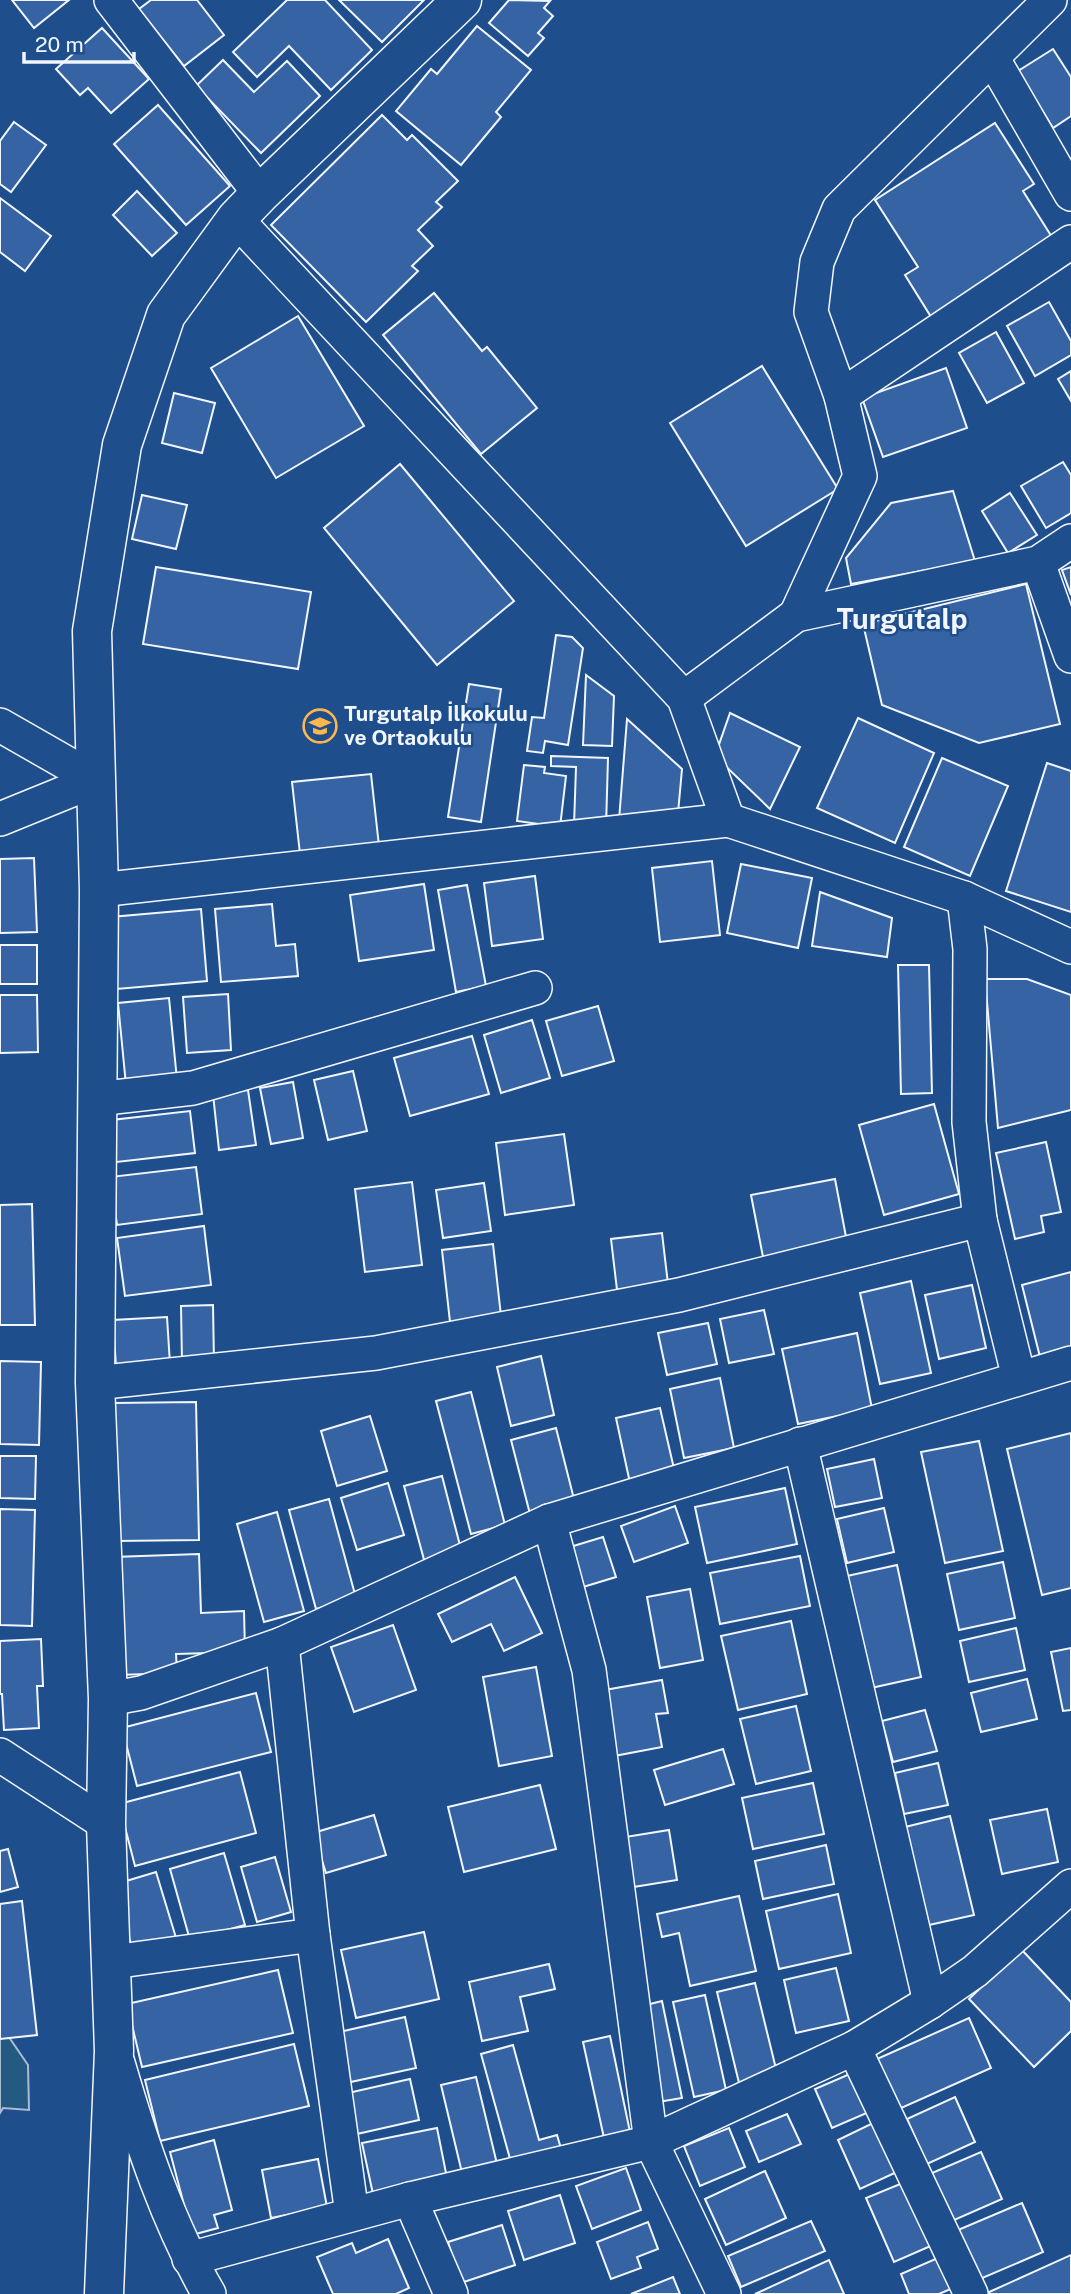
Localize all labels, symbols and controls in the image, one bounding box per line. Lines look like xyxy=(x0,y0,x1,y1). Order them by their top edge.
scale bar xyxy=(24,21,135,65)
text: 20 m xyxy=(35,32,84,57)
district label: Turgutalp xyxy=(836,602,968,635)
place label: Turgutalp İlkokulu ve Ortaokulu xyxy=(344,701,528,750)
school or university icon: Turgutalp İlkokulu ve Ortaokulu xyxy=(301,707,339,745)

